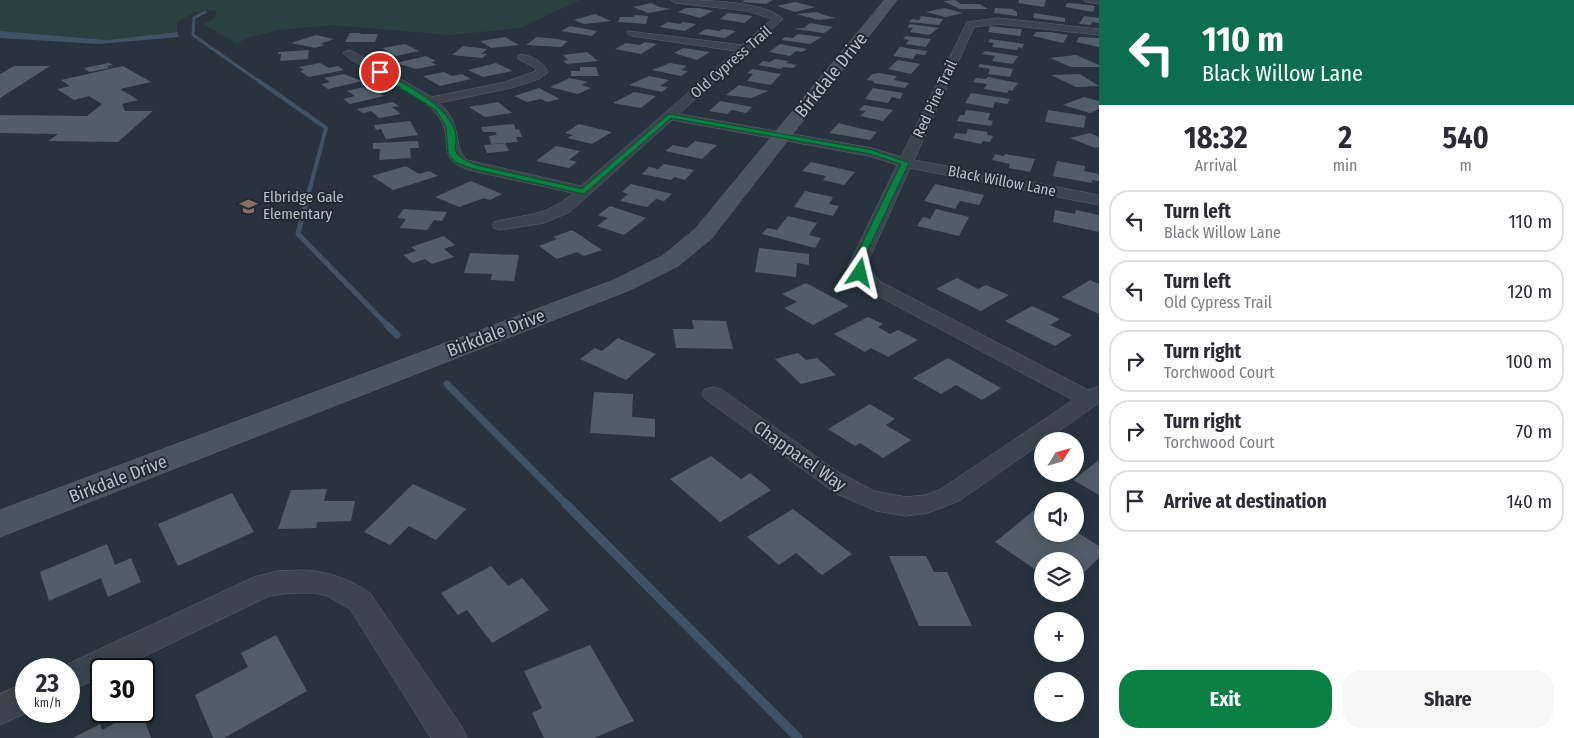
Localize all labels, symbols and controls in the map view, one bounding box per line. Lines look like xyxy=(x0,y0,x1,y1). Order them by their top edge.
text: 110 m xyxy=(1202,18,1284,60)
icon: left xyxy=(1119,20,1184,85)
street label: Old Cypress Trail xyxy=(687,22,775,102)
street label: Birkdale Drive xyxy=(790,28,872,122)
pin xyxy=(359,51,401,93)
street label: Red Pine Trail xyxy=(909,57,961,141)
icon: arrive xyxy=(366,58,394,86)
text: Black Willow Lane xyxy=(1202,60,1363,87)
text: 18:32 xyxy=(1184,120,1248,156)
text: 2 xyxy=(1338,120,1352,156)
text: 540 xyxy=(1442,120,1489,156)
text: Arrival xyxy=(1195,156,1237,175)
text: min xyxy=(1333,156,1357,175)
text: m xyxy=(1460,156,1472,175)
street label: Black Willow Lane xyxy=(946,162,1058,200)
place label: Elbridge Gale Elementary xyxy=(263,188,344,223)
school or university icon: Elbridge Gale Elementary xyxy=(239,196,259,216)
text: Turn left xyxy=(1164,200,1231,223)
icon: left xyxy=(1121,207,1149,235)
text: 110 m xyxy=(1508,210,1552,233)
text: Black Willow Lane xyxy=(1164,223,1281,242)
position arrow xyxy=(833,246,885,298)
text: Turn left xyxy=(1164,270,1231,293)
icon: left xyxy=(1121,277,1149,305)
text: 120 m xyxy=(1507,280,1552,303)
text: Old Cypress Trail xyxy=(1164,293,1272,312)
street label: Birkdale Drive xyxy=(444,304,548,362)
text: Turn right xyxy=(1164,340,1241,363)
icon: right xyxy=(1121,347,1149,375)
text: 100 m xyxy=(1506,350,1552,373)
text: Torchwood Court xyxy=(1164,363,1274,382)
text: Turn right xyxy=(1164,410,1241,433)
street label: Chapparel Way xyxy=(749,416,851,496)
icon: right xyxy=(1121,417,1149,445)
text: 70 m xyxy=(1516,420,1552,443)
north arrow xyxy=(1034,432,1084,482)
map controls xyxy=(1034,432,1084,722)
text: Torchwood Court xyxy=(1164,433,1274,452)
street label: Birkdale Drive xyxy=(66,450,170,508)
icon: arrive xyxy=(1121,487,1149,515)
text: Arrive at destination xyxy=(1164,490,1327,513)
text: 140 m xyxy=(1506,490,1552,513)
button: sound xyxy=(1034,492,1084,542)
button: layers xyxy=(1034,552,1084,602)
button: + xyxy=(1034,612,1084,662)
speed limit sign: 30 xyxy=(90,658,155,723)
text: 23 xyxy=(36,669,59,699)
button: Exit xyxy=(1119,670,1332,728)
button: Share xyxy=(1342,670,1554,728)
button: − xyxy=(1034,672,1084,722)
text: km/h xyxy=(34,696,61,710)

